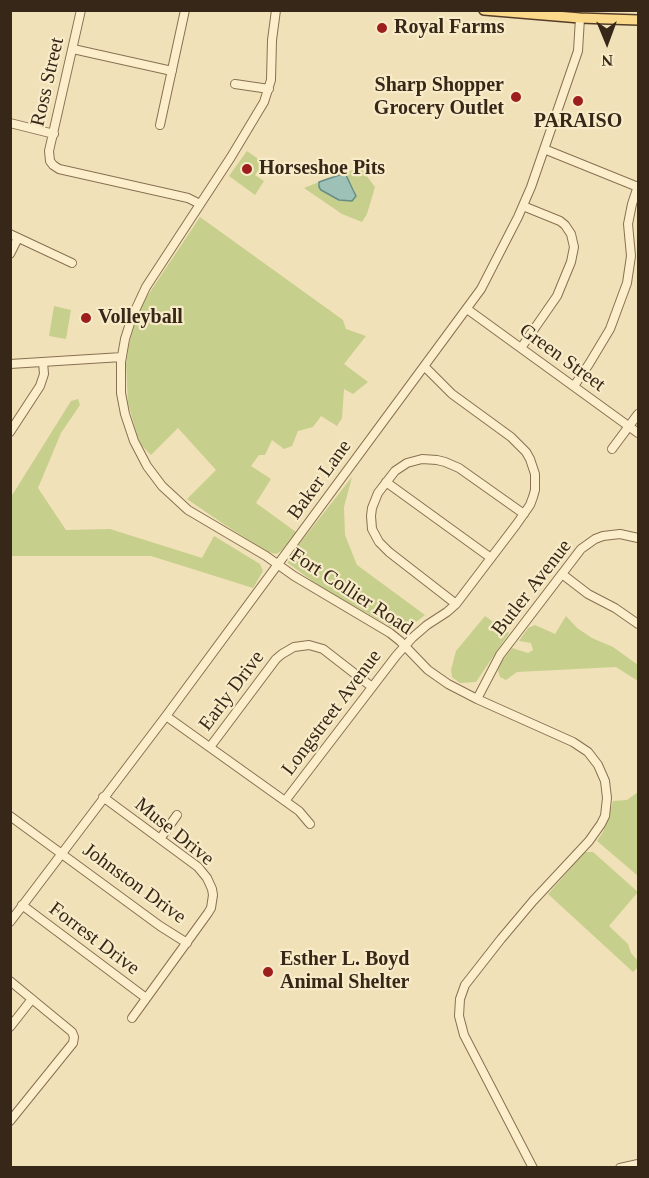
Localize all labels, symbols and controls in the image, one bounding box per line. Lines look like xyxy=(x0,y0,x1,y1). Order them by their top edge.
north arrow xyxy=(577,12,637,72)
place label: Royal Farms xyxy=(394,16,505,40)
marker: Royal Farms xyxy=(375,21,389,35)
street label: Ross Street xyxy=(26,35,70,129)
text: N xyxy=(601,52,613,69)
place label: Sharp Shopper Grocery Outlet xyxy=(374,74,504,121)
marker: Sharp Shopper Grocery Outlet xyxy=(509,90,523,104)
marker: PARAISO xyxy=(571,94,585,108)
place label: PARAISO xyxy=(534,110,622,134)
place label: Horseshoe Pits xyxy=(259,157,385,181)
marker: Horseshoe Pits xyxy=(240,162,254,176)
place label: Volleyball xyxy=(98,306,183,330)
marker: Volleyball xyxy=(79,311,93,325)
street label: Green Street xyxy=(514,319,610,397)
street label: Baker Lane xyxy=(283,435,357,525)
street label: Butler Avenue xyxy=(487,535,577,641)
street label: Fort Collier Road xyxy=(285,544,417,640)
street label: Longstreet Avenue xyxy=(277,645,387,781)
street label: Early Drive xyxy=(194,646,270,736)
street label: Muse Drive xyxy=(130,793,218,871)
street label: Johnston Drive xyxy=(78,839,190,929)
street label: Forrest Drive xyxy=(44,897,144,981)
place label: Esther L. Boyd Animal Shelter xyxy=(280,948,409,995)
marker: Esther L. Boyd Animal Shelter xyxy=(261,965,275,979)

